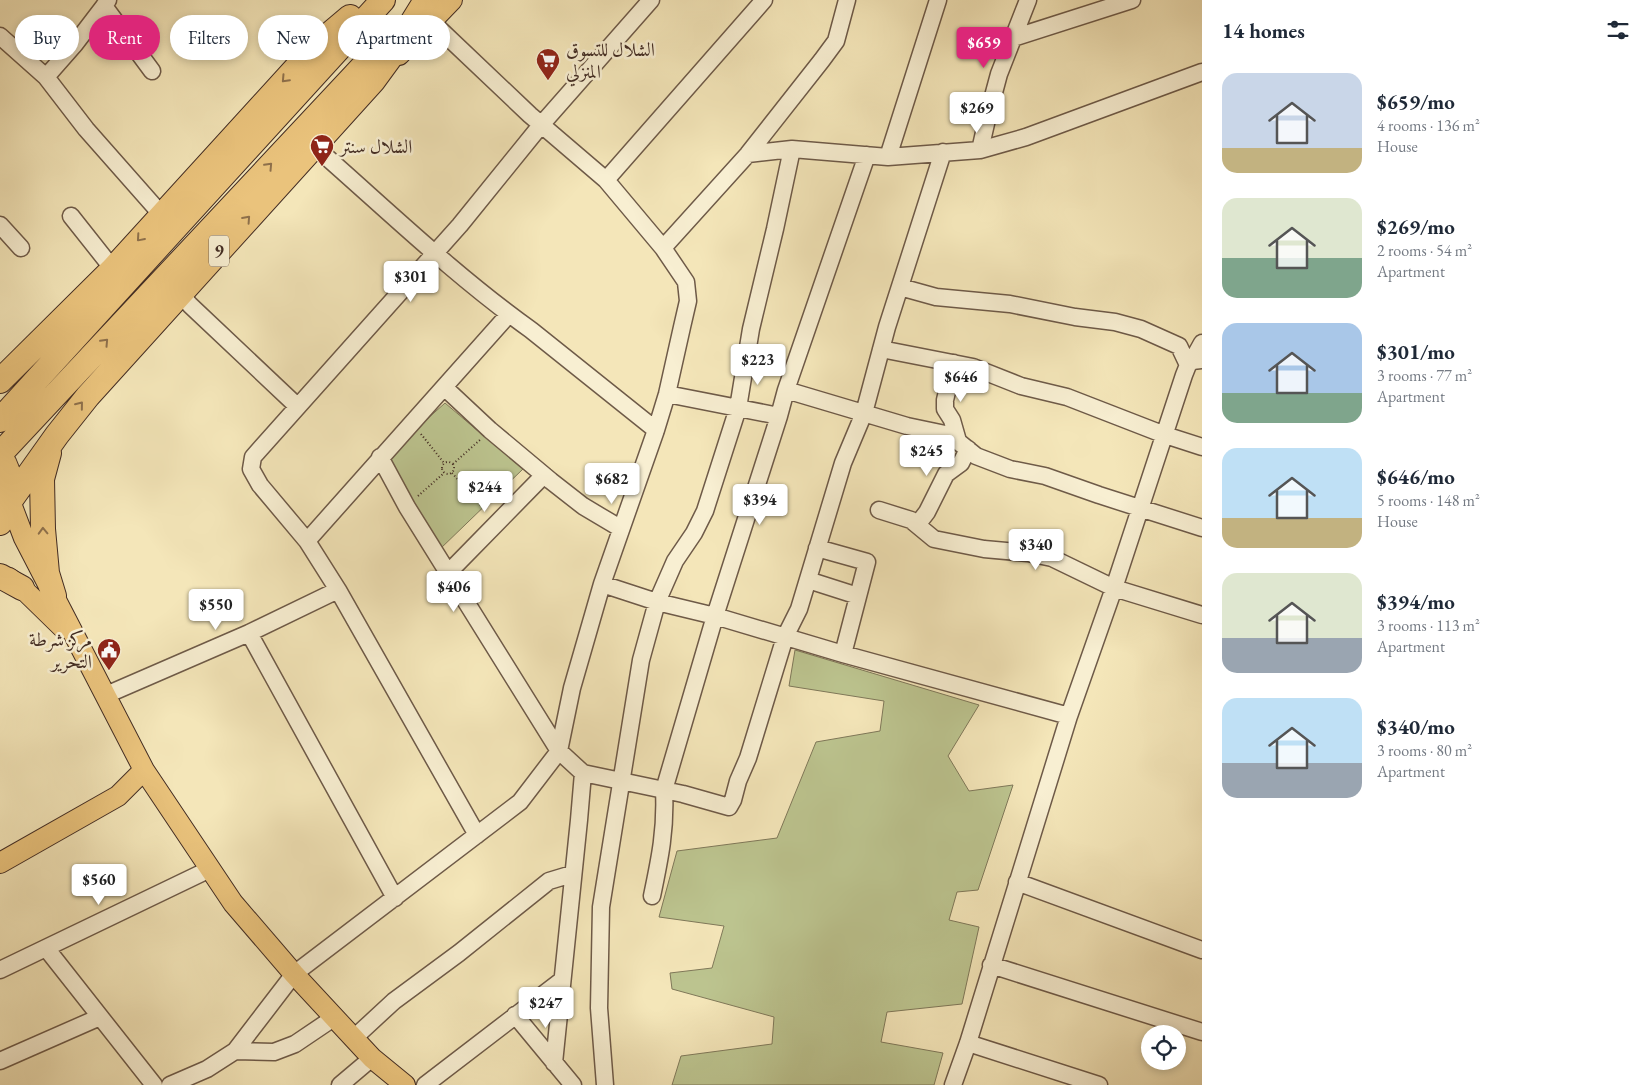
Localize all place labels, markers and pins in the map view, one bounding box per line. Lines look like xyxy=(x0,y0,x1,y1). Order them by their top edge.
pin: $659 xyxy=(954,27,1014,69)
place label: الشلال للتسوق المنزلي xyxy=(566,37,655,87)
supermarket icon: الشلال للتسوق المنزلي xyxy=(535,47,561,81)
pin: $269 xyxy=(947,92,1007,134)
supermarket icon: الشلال سنتر xyxy=(309,133,335,167)
place label: الشلال سنتر xyxy=(338,134,413,159)
pin: $301 xyxy=(381,260,441,303)
pin: $223 xyxy=(728,344,788,386)
pin: $646 xyxy=(931,360,991,403)
pin: $245 xyxy=(897,434,957,477)
pin: $682 xyxy=(582,462,642,505)
pin: $244 xyxy=(455,470,515,513)
pin: $394 xyxy=(730,484,790,526)
pin: $340 xyxy=(1006,528,1066,571)
pin: $406 xyxy=(424,570,484,613)
pin: $550 xyxy=(186,588,246,631)
place label: مركز شرطة التحرير xyxy=(29,627,92,674)
public building icon: مركز شرطة التحرير xyxy=(96,637,122,671)
pin: $560 xyxy=(69,864,129,906)
pin: $247 xyxy=(516,986,576,1029)

